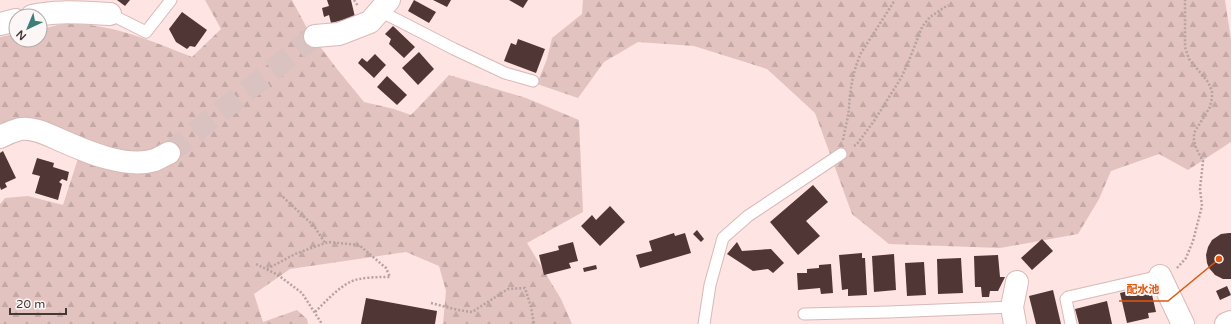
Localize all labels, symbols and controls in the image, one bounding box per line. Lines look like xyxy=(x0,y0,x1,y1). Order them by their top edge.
north arrow xyxy=(8,8,48,48)
text: N xyxy=(14,27,29,43)
callout: 配水池 xyxy=(1119,278,1168,301)
text: 配水池 xyxy=(1127,283,1160,296)
scale bar xyxy=(10,290,66,316)
text: 20 m xyxy=(16,297,45,311)

